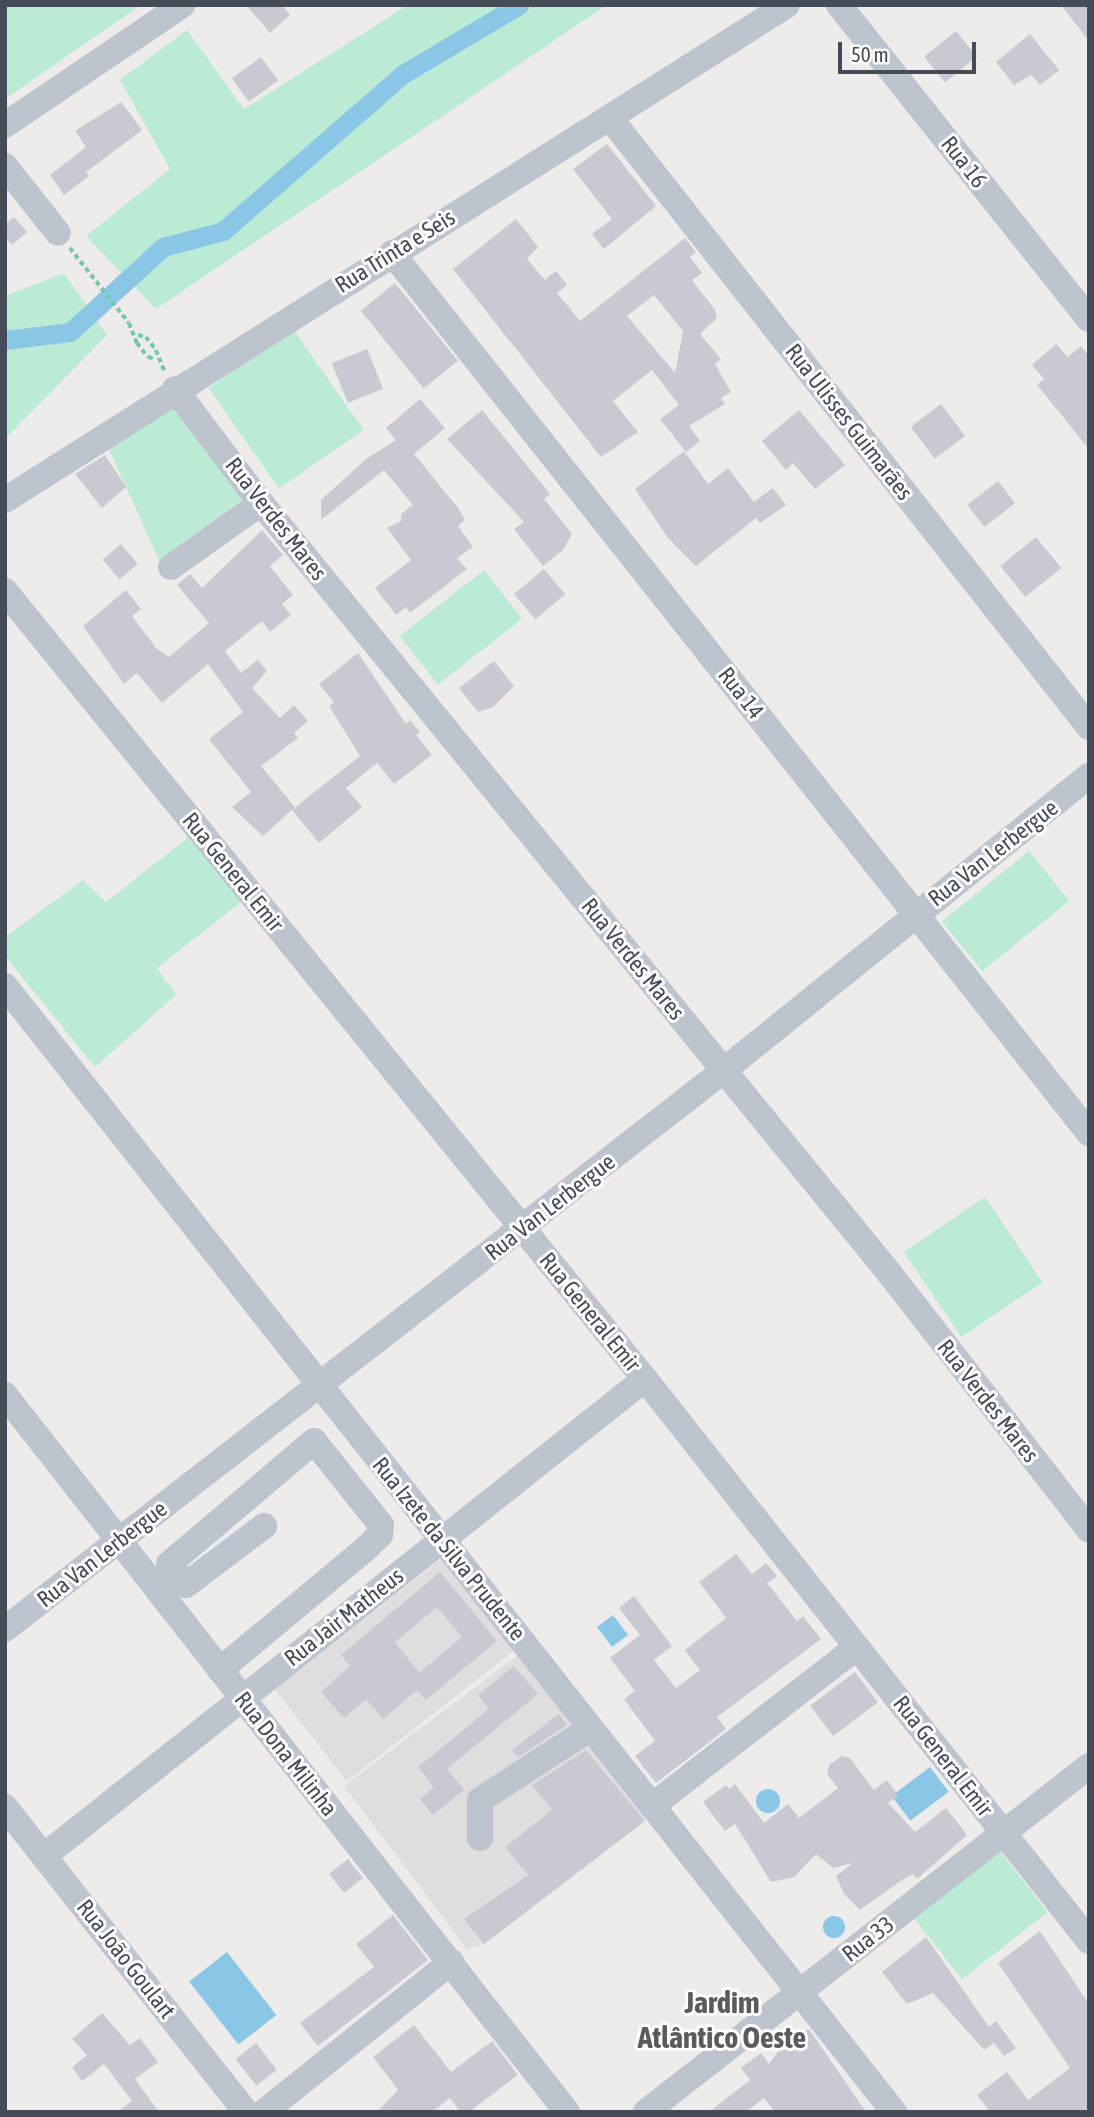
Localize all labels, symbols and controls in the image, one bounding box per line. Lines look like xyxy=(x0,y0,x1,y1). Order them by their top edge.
scale bar xyxy=(842,28,980,72)
text: 50 m xyxy=(851,42,889,66)
street label: Rua 16 xyxy=(935,131,993,193)
street label: Rua Trinta e Seis xyxy=(330,203,460,299)
street label: Rua Ulisses Guimarães xyxy=(779,338,919,506)
street label: Rua Verdes Mares xyxy=(219,452,333,586)
street label: Rua 14 xyxy=(712,662,770,724)
street label: Rua Van Lerbergue xyxy=(923,794,1063,912)
street label: Rua General Emir xyxy=(177,807,289,937)
street label: Rua Verdes Mares xyxy=(576,893,690,1025)
street label: Rua Van Lerbergue xyxy=(480,1148,620,1266)
street label: Rua General Emir xyxy=(534,1247,646,1377)
street label: Rua Verdes Mares xyxy=(931,1334,1045,1468)
street label: Rua Izete da Silva Prudente xyxy=(367,1452,531,1646)
street label: Rua Van Lerbergue xyxy=(32,1495,172,1613)
street label: Rua Jair Matheus xyxy=(279,1562,409,1672)
street label: Rua Dona Milinha xyxy=(229,1686,343,1822)
street label: Rua General Emir xyxy=(887,1690,999,1822)
street label: Rua João Goulart xyxy=(71,1894,181,2024)
street label: Rua 33 xyxy=(837,1910,899,1968)
district label: Jardim Atlântico Oeste xyxy=(638,1984,806,2054)

